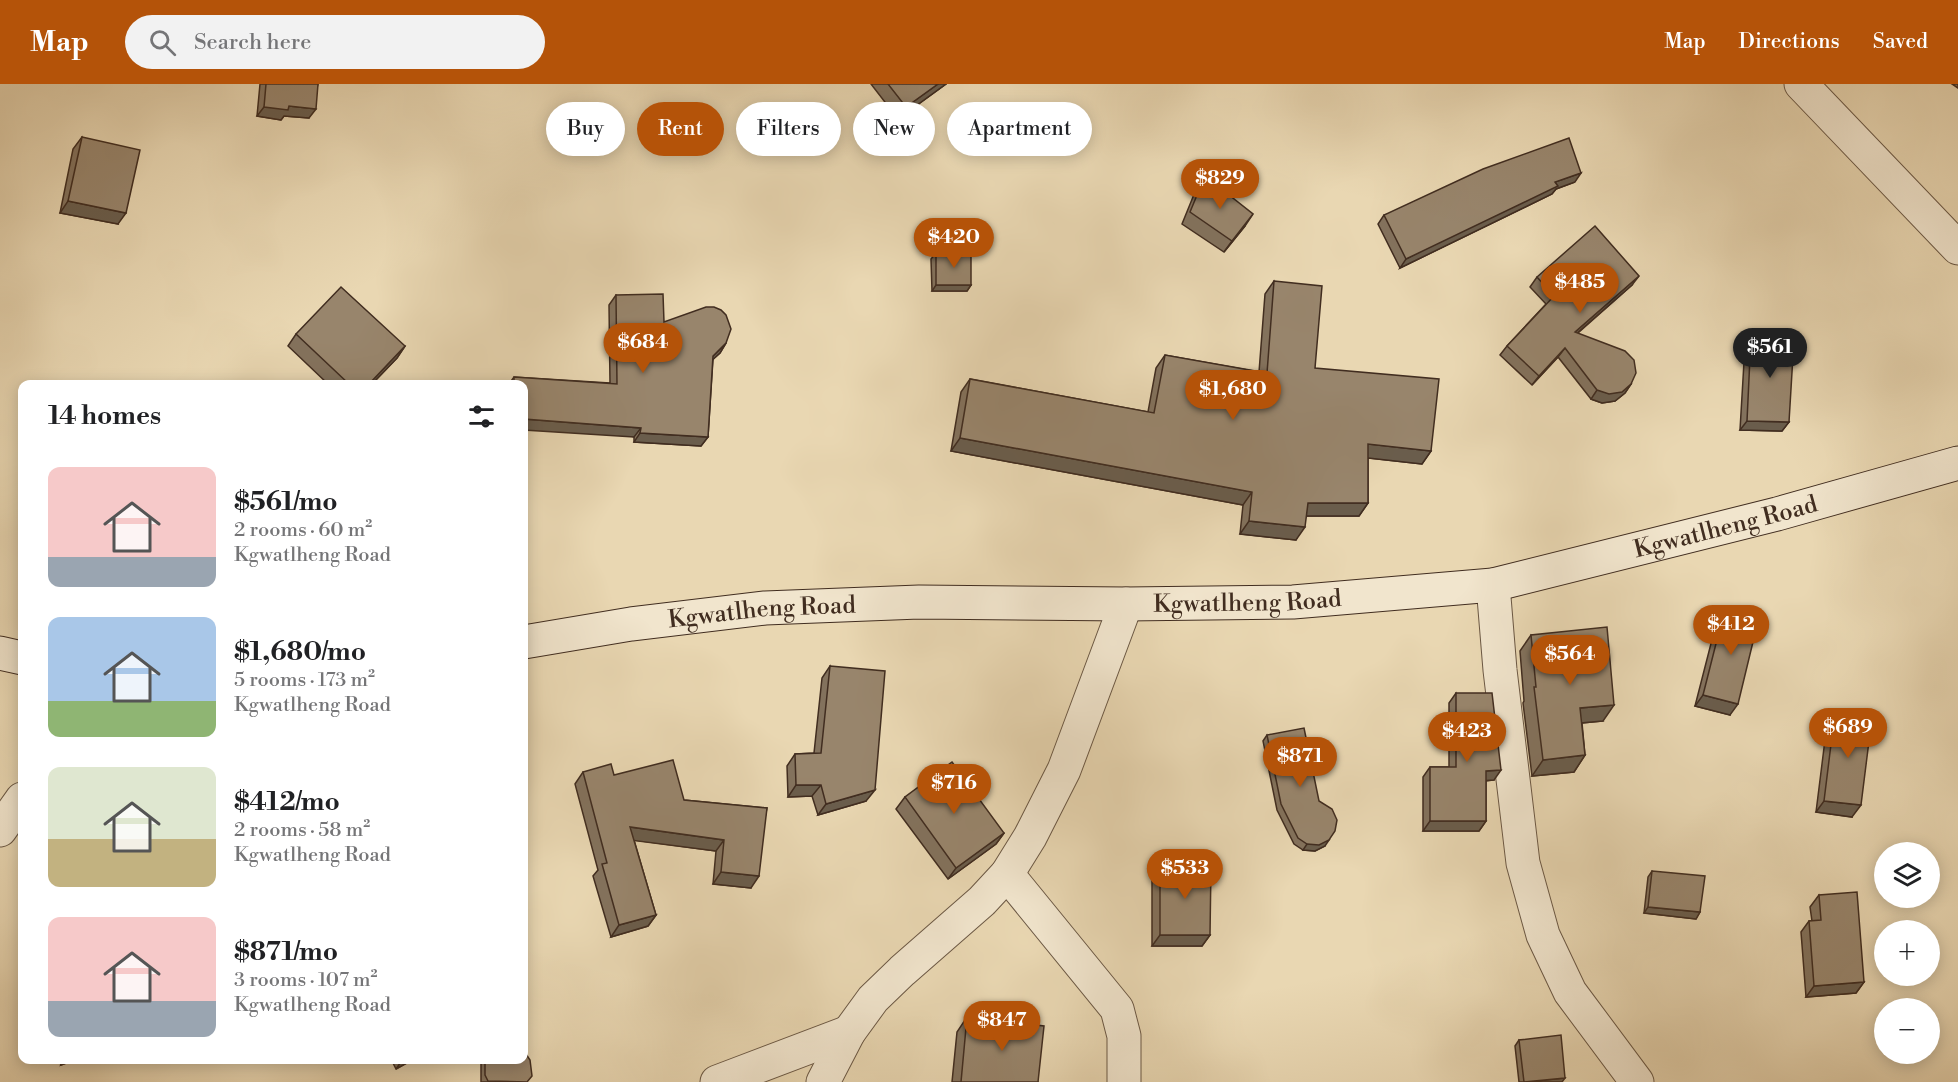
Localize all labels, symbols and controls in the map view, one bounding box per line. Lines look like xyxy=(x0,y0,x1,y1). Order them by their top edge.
search box xyxy=(125,15,545,69)
text: Map xyxy=(30,25,89,60)
icon: search xyxy=(146,26,179,59)
text: Search here xyxy=(194,29,311,56)
text: Map xyxy=(1664,29,1706,55)
text: Directions xyxy=(1739,29,1840,55)
text: Saved xyxy=(1873,29,1928,55)
chip: Buy xyxy=(546,102,625,156)
chip: Rent xyxy=(637,102,724,156)
chip: Filters xyxy=(736,102,841,156)
chip: New xyxy=(853,102,935,156)
chip: Apartment xyxy=(947,102,1092,156)
pin: $829 xyxy=(1184,159,1256,210)
text: $829 xyxy=(1195,166,1245,191)
pin: $420 xyxy=(918,218,990,269)
text: $420 xyxy=(928,225,980,250)
pin: $485 xyxy=(1544,263,1616,314)
text: $485 xyxy=(1555,270,1605,295)
pin: $684 xyxy=(607,323,679,374)
pin: $561 xyxy=(1734,328,1806,379)
text: $684 xyxy=(618,330,668,355)
text: $561 xyxy=(1747,335,1793,360)
pin: $1,680 xyxy=(1184,370,1282,421)
text: $1,680 xyxy=(1199,377,1267,402)
text: 14 homes xyxy=(48,400,161,432)
icon: filters xyxy=(465,400,498,433)
text: $561/mo xyxy=(234,486,338,518)
street label: Kgwatlheng Road xyxy=(1631,489,1821,565)
icon: home xyxy=(96,491,168,563)
text: 2 rooms · 60 m² xyxy=(234,518,372,543)
text: Kgwatlheng Road xyxy=(234,543,391,568)
street label: Kgwatlheng Road xyxy=(1153,584,1343,620)
street label: Kgwatlheng Road xyxy=(666,590,857,635)
pin: $412 xyxy=(1695,605,1767,656)
text: $412 xyxy=(1707,612,1755,637)
pin: $564 xyxy=(1534,635,1606,686)
text: $1,680/mo xyxy=(234,636,366,668)
icon: home xyxy=(96,641,168,713)
text: $564 xyxy=(1545,642,1595,667)
text: 5 rooms · 173 m² xyxy=(234,668,375,693)
text: Kgwatlheng Road xyxy=(234,693,391,718)
pin: $689 xyxy=(1812,708,1884,759)
pin: $423 xyxy=(1431,712,1503,763)
text: $689 xyxy=(1823,715,1873,740)
text: $423 xyxy=(1442,719,1492,744)
pin: $871 xyxy=(1264,737,1336,788)
text: $871 xyxy=(1277,744,1323,769)
pin: $716 xyxy=(918,764,990,815)
text: $716 xyxy=(931,771,977,796)
text: $412/mo xyxy=(234,786,340,818)
icon: home xyxy=(96,791,168,863)
text: 2 rooms · 58 m² xyxy=(234,818,370,843)
map controls xyxy=(1874,842,1940,1064)
button: layers xyxy=(1874,842,1940,908)
text: Kgwatlheng Road xyxy=(234,843,391,868)
pin: $533 xyxy=(1149,849,1221,900)
text: $533 xyxy=(1161,856,1209,881)
button: + xyxy=(1874,920,1940,986)
text: $871/mo xyxy=(234,936,338,968)
icon: home xyxy=(96,941,168,1013)
text: 3 rooms · 107 m² xyxy=(234,968,378,993)
text: Kgwatlheng Road xyxy=(234,993,391,1018)
button: − xyxy=(1874,998,1940,1064)
pin: $847 xyxy=(966,1001,1038,1052)
text: $847 xyxy=(977,1008,1027,1033)

